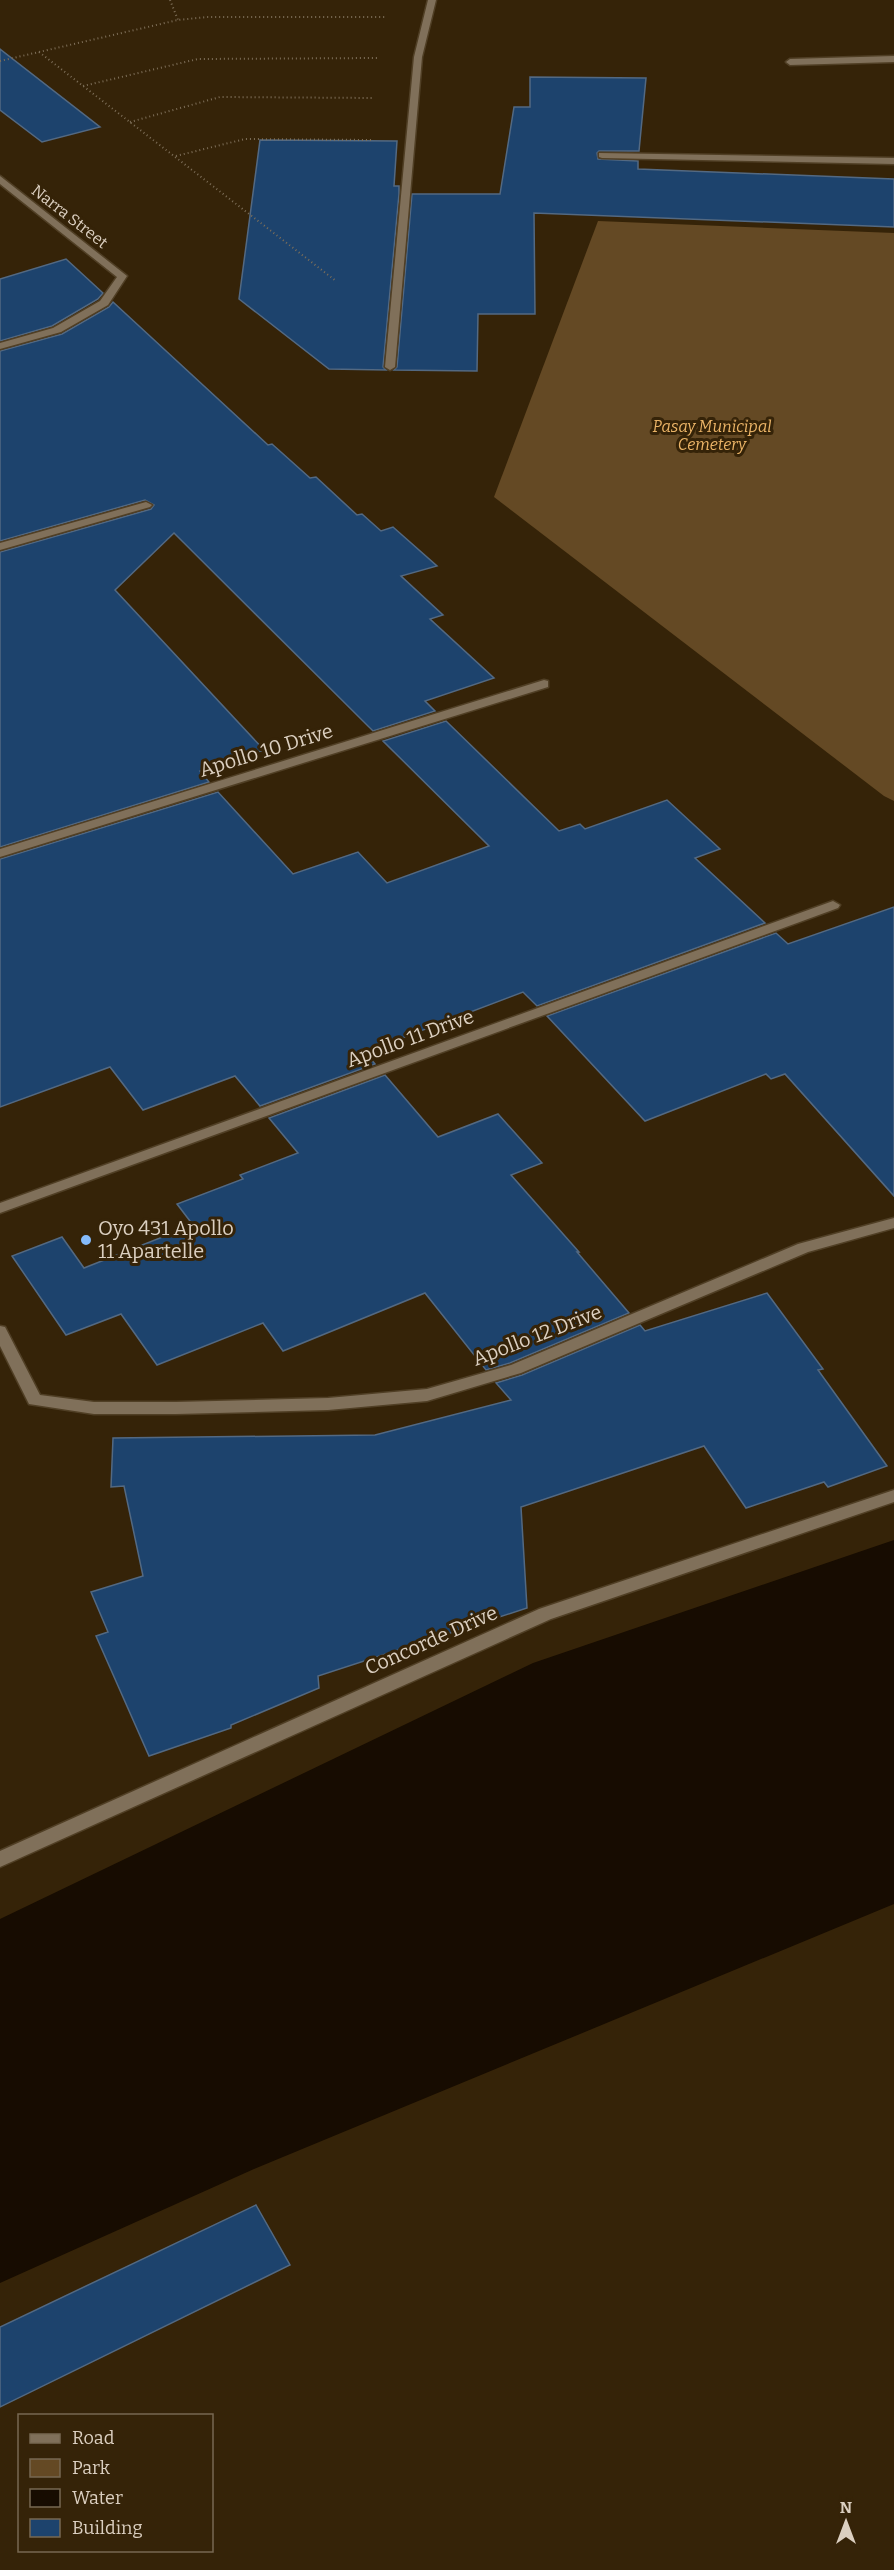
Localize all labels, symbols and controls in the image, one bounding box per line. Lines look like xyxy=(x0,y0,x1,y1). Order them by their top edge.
street label: Narra Street xyxy=(28,181,112,252)
park label: Pasay Municipal Cemetery xyxy=(652,417,772,454)
street label: Apollo 10 Drive xyxy=(196,718,336,782)
street label: Apollo 11 Drive xyxy=(343,1004,477,1072)
place label: Oyo 431 Apollo 11 Apartelle xyxy=(98,1216,234,1263)
marker: Oyo 431 Apollo 11 Apartelle xyxy=(79,1233,93,1247)
street label: Apollo 12 Drive xyxy=(469,1299,605,1371)
street label: Concorde Drive xyxy=(361,1600,501,1680)
legend xyxy=(18,2414,213,2552)
text: Road xyxy=(72,2427,115,2449)
text: Park xyxy=(72,2457,111,2479)
text: Water xyxy=(72,2487,123,2509)
north arrow xyxy=(816,2492,876,2552)
text: N xyxy=(840,2498,852,2517)
text: Building xyxy=(72,2517,143,2539)

